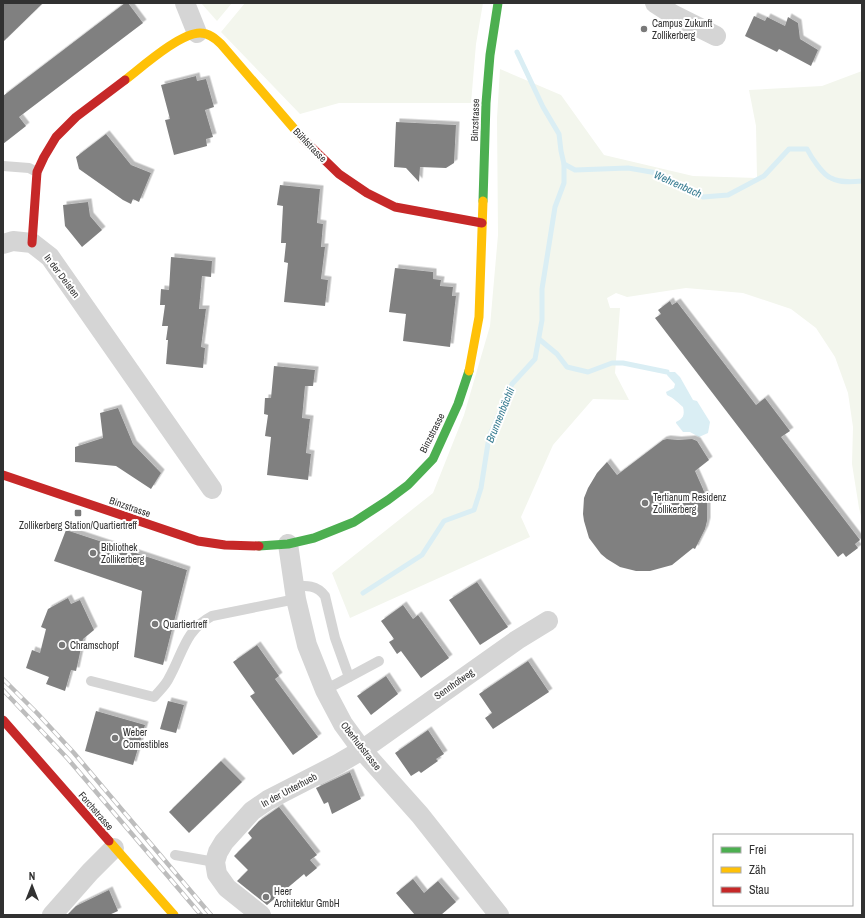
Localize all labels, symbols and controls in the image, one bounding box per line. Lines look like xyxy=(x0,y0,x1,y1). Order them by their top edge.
place label: Campus Zukunft Zollikerberg xyxy=(652,17,713,42)
marker: Campus Zukunft Zollikerberg xyxy=(639,24,649,34)
street label: Binzstrasse xyxy=(468,98,482,142)
street label: Bühlstrasse xyxy=(290,125,330,165)
water label: Wehrenbach xyxy=(652,167,704,201)
street label: In der Deisten xyxy=(41,252,83,300)
water label: Brunnenbächli xyxy=(483,385,518,445)
street label: Binzstrasse xyxy=(416,411,448,455)
place label: Tertianum Residenz Zollikerberg xyxy=(653,491,726,516)
street label: Binzstrasse xyxy=(108,494,153,520)
marker: Tertianum Residenz Zollikerberg xyxy=(640,498,650,508)
marker: Zollikerberg Station/Quartiertreff xyxy=(73,508,83,518)
place label: Zollikerberg Station/Quartiertreff xyxy=(19,519,138,532)
place label: Bibliothek Zollikerberg xyxy=(101,541,145,566)
marker: Bibliothek Zollikerberg xyxy=(88,548,98,558)
place label: Quartiertreff xyxy=(163,618,208,631)
marker: Quartiertreff xyxy=(150,619,160,629)
place label: Chramschopf xyxy=(70,639,119,652)
marker: Chramschopf xyxy=(57,640,67,650)
street label: Sennhofweg xyxy=(432,665,477,702)
street label: Oberhubstrasse xyxy=(338,719,384,773)
place label: Weber Comestibles xyxy=(123,726,169,751)
marker: Weber Comestibles xyxy=(110,733,120,743)
street label: In der Unterhueb xyxy=(259,770,320,810)
street label: Forchstrasse xyxy=(76,789,117,833)
legend xyxy=(713,834,853,906)
text: Frei xyxy=(749,842,767,858)
text: Zäh xyxy=(749,862,766,878)
north arrow xyxy=(12,866,52,906)
text: N xyxy=(29,869,35,883)
text: Stau xyxy=(749,882,769,898)
place label: Heer Architektur GmbH xyxy=(273,885,340,910)
marker: Heer Architektur GmbH xyxy=(261,892,271,902)

